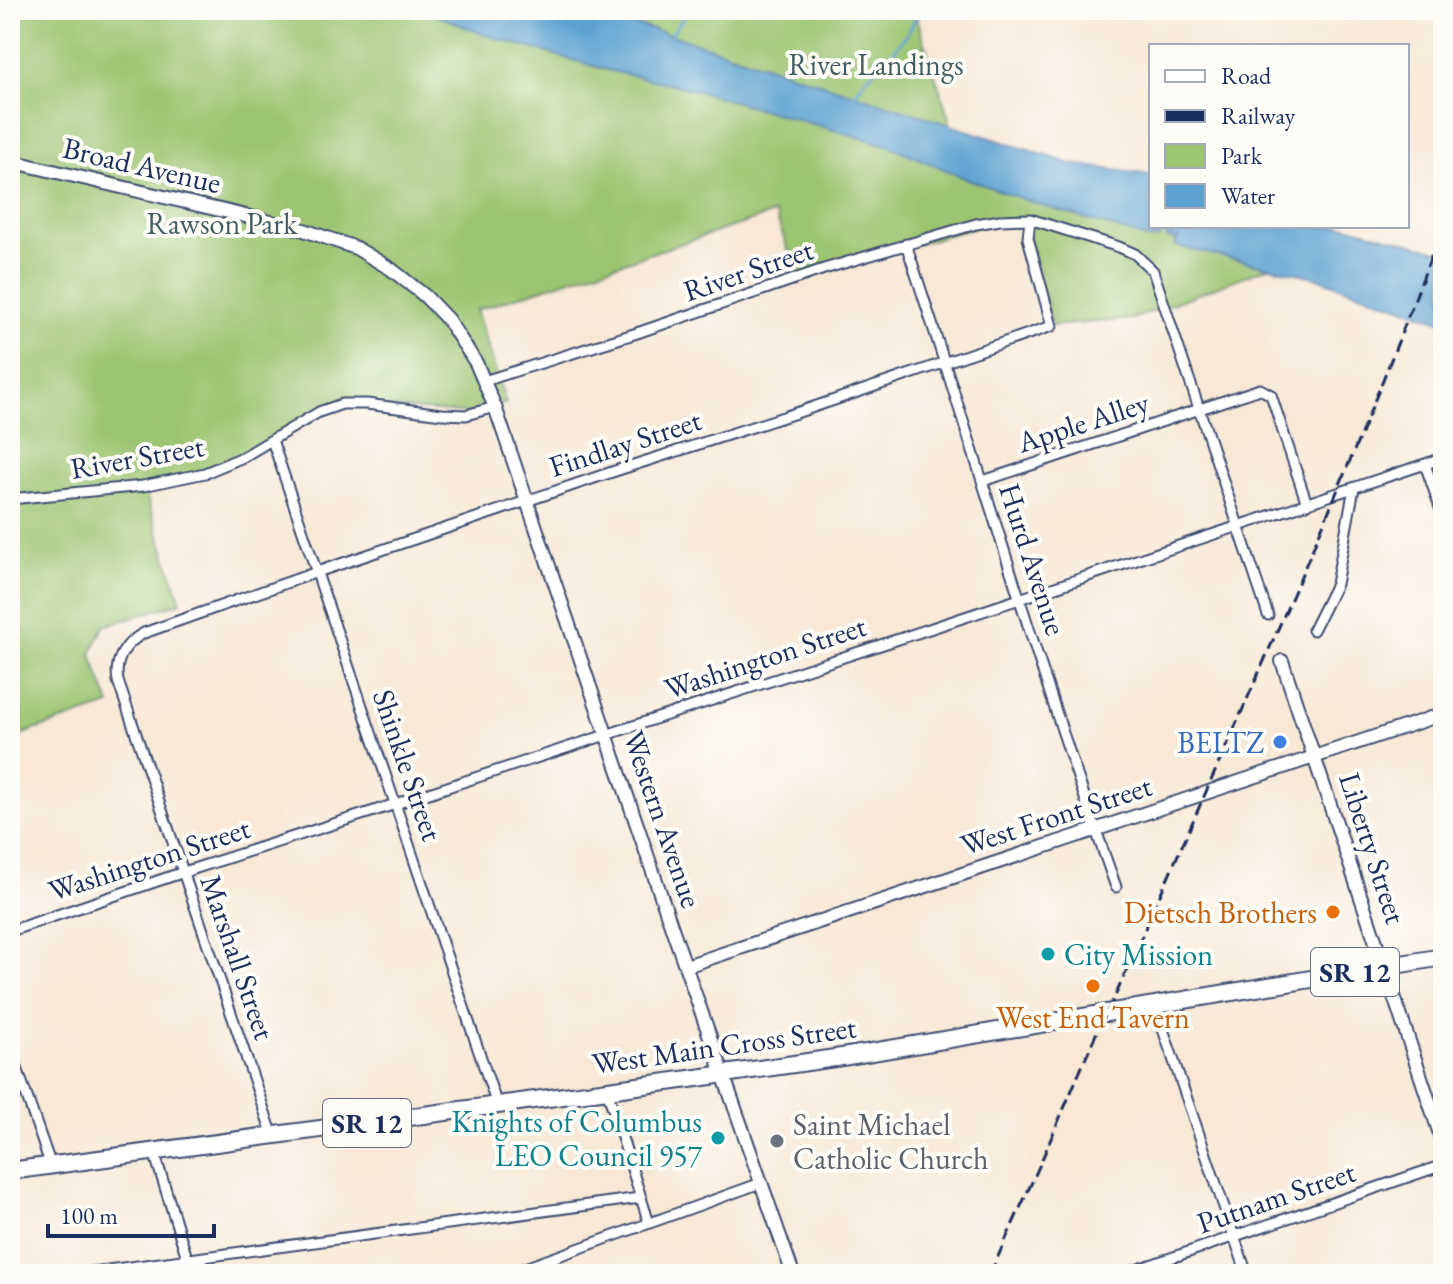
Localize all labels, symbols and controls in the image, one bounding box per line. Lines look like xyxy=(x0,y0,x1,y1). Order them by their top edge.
legend xyxy=(1149,44,1409,228)
park label: River Landings xyxy=(788,45,964,84)
text: Road xyxy=(1221,60,1272,91)
text: Railway xyxy=(1221,100,1296,131)
street label: Broad Avenue xyxy=(59,128,225,202)
text: Park xyxy=(1221,140,1263,171)
text: Water xyxy=(1221,180,1275,211)
park label: Rawson Park xyxy=(147,204,298,243)
street label: River Street xyxy=(678,229,819,310)
street label: Apple Alley xyxy=(1011,382,1155,462)
street label: Findlay Street xyxy=(544,400,707,486)
street label: River Street xyxy=(67,426,207,488)
street label: Hurd Avenue xyxy=(990,478,1076,640)
street label: Washington Street xyxy=(659,606,871,708)
street label: Shinkle Street xyxy=(364,684,452,846)
place label: BELTZ xyxy=(1177,723,1264,762)
street label: Western Avenue xyxy=(614,725,712,913)
marker: BELTZ xyxy=(1271,733,1289,751)
street label: West Front Street xyxy=(955,766,1157,864)
street label: Liberty Street xyxy=(1330,768,1416,929)
street label: Washington Street xyxy=(43,808,255,910)
street label: Marshall Street xyxy=(192,869,285,1045)
place label: Dietsch Brothers xyxy=(1124,893,1317,932)
marker: Dietsch Brothers xyxy=(1324,903,1342,921)
place label: City Mission xyxy=(1064,935,1213,974)
marker: City Mission xyxy=(1039,945,1057,963)
road number: SR 12 xyxy=(1311,948,1399,996)
marker: West End Tavern xyxy=(1084,977,1102,995)
place label: West End Tavern xyxy=(996,998,1190,1037)
street label: West Main Cross Street xyxy=(589,1007,859,1083)
road number: SR 12 xyxy=(323,1099,411,1147)
place label: Knights of Columbus LEO Council 957 xyxy=(451,1102,703,1175)
place label: Saint Michael Catholic Church xyxy=(793,1105,989,1178)
marker: Knights of Columbus LEO Council 957 xyxy=(709,1129,727,1147)
marker: Saint Michael Catholic Church xyxy=(768,1132,786,1150)
street label: Putnam Street xyxy=(1192,1152,1361,1242)
scale bar xyxy=(48,1188,214,1238)
text: 100 m xyxy=(60,1200,118,1231)

